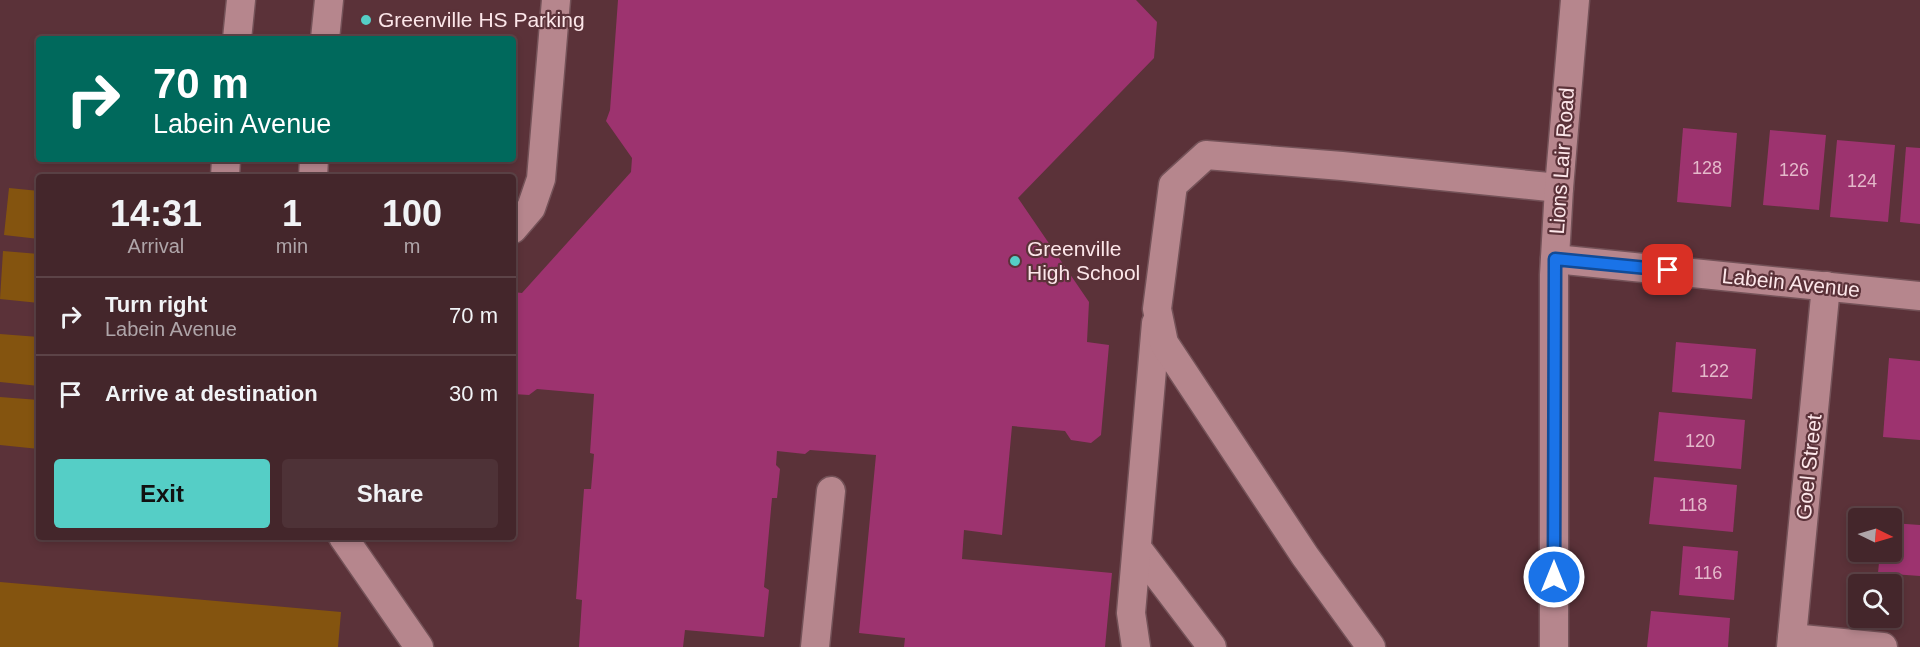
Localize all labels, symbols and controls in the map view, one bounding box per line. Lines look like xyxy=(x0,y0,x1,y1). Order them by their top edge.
place label: Greenville HS Parking xyxy=(378,8,585,31)
marker: Greenville HS Parking xyxy=(359,13,373,27)
icon: right xyxy=(54,60,132,138)
text: 70 m xyxy=(153,60,249,107)
street label: Lions Lair Road xyxy=(1545,87,1578,235)
text: Labein Avenue xyxy=(153,109,331,139)
house number: 128 xyxy=(1692,158,1722,178)
house number: 126 xyxy=(1779,160,1809,180)
house number: 124 xyxy=(1847,171,1877,191)
text: 14:31 xyxy=(110,193,202,234)
text: 1 xyxy=(282,193,302,234)
text: 100 xyxy=(382,193,442,234)
text: Arrival xyxy=(128,235,184,257)
text: min xyxy=(276,235,308,257)
text: m xyxy=(404,235,420,257)
place label: Greenville High School xyxy=(1027,237,1140,284)
pin xyxy=(1642,244,1693,295)
icon: arrive xyxy=(1651,253,1684,286)
marker: Greenville High School xyxy=(1008,254,1022,268)
street label: Labein Avenue xyxy=(1721,264,1861,301)
text: Turn right xyxy=(105,292,207,317)
icon: right xyxy=(54,300,87,333)
text: 70 m xyxy=(449,303,498,328)
text: Labein Avenue xyxy=(105,318,237,340)
house number: 122 xyxy=(1699,361,1729,381)
icon: arrive xyxy=(54,378,87,411)
text: Arrive at destination xyxy=(105,381,318,406)
text: 30 m xyxy=(449,381,498,406)
street label: Goel Street xyxy=(1792,413,1826,521)
house number: 120 xyxy=(1685,431,1715,451)
button: Exit xyxy=(54,459,270,528)
button: Share xyxy=(282,459,498,528)
house number: 118 xyxy=(1679,495,1707,515)
north arrow xyxy=(1848,508,1902,562)
map controls xyxy=(1848,508,1902,628)
position arrow xyxy=(1522,545,1586,609)
house number: 116 xyxy=(1694,563,1722,583)
button: search xyxy=(1848,574,1902,628)

